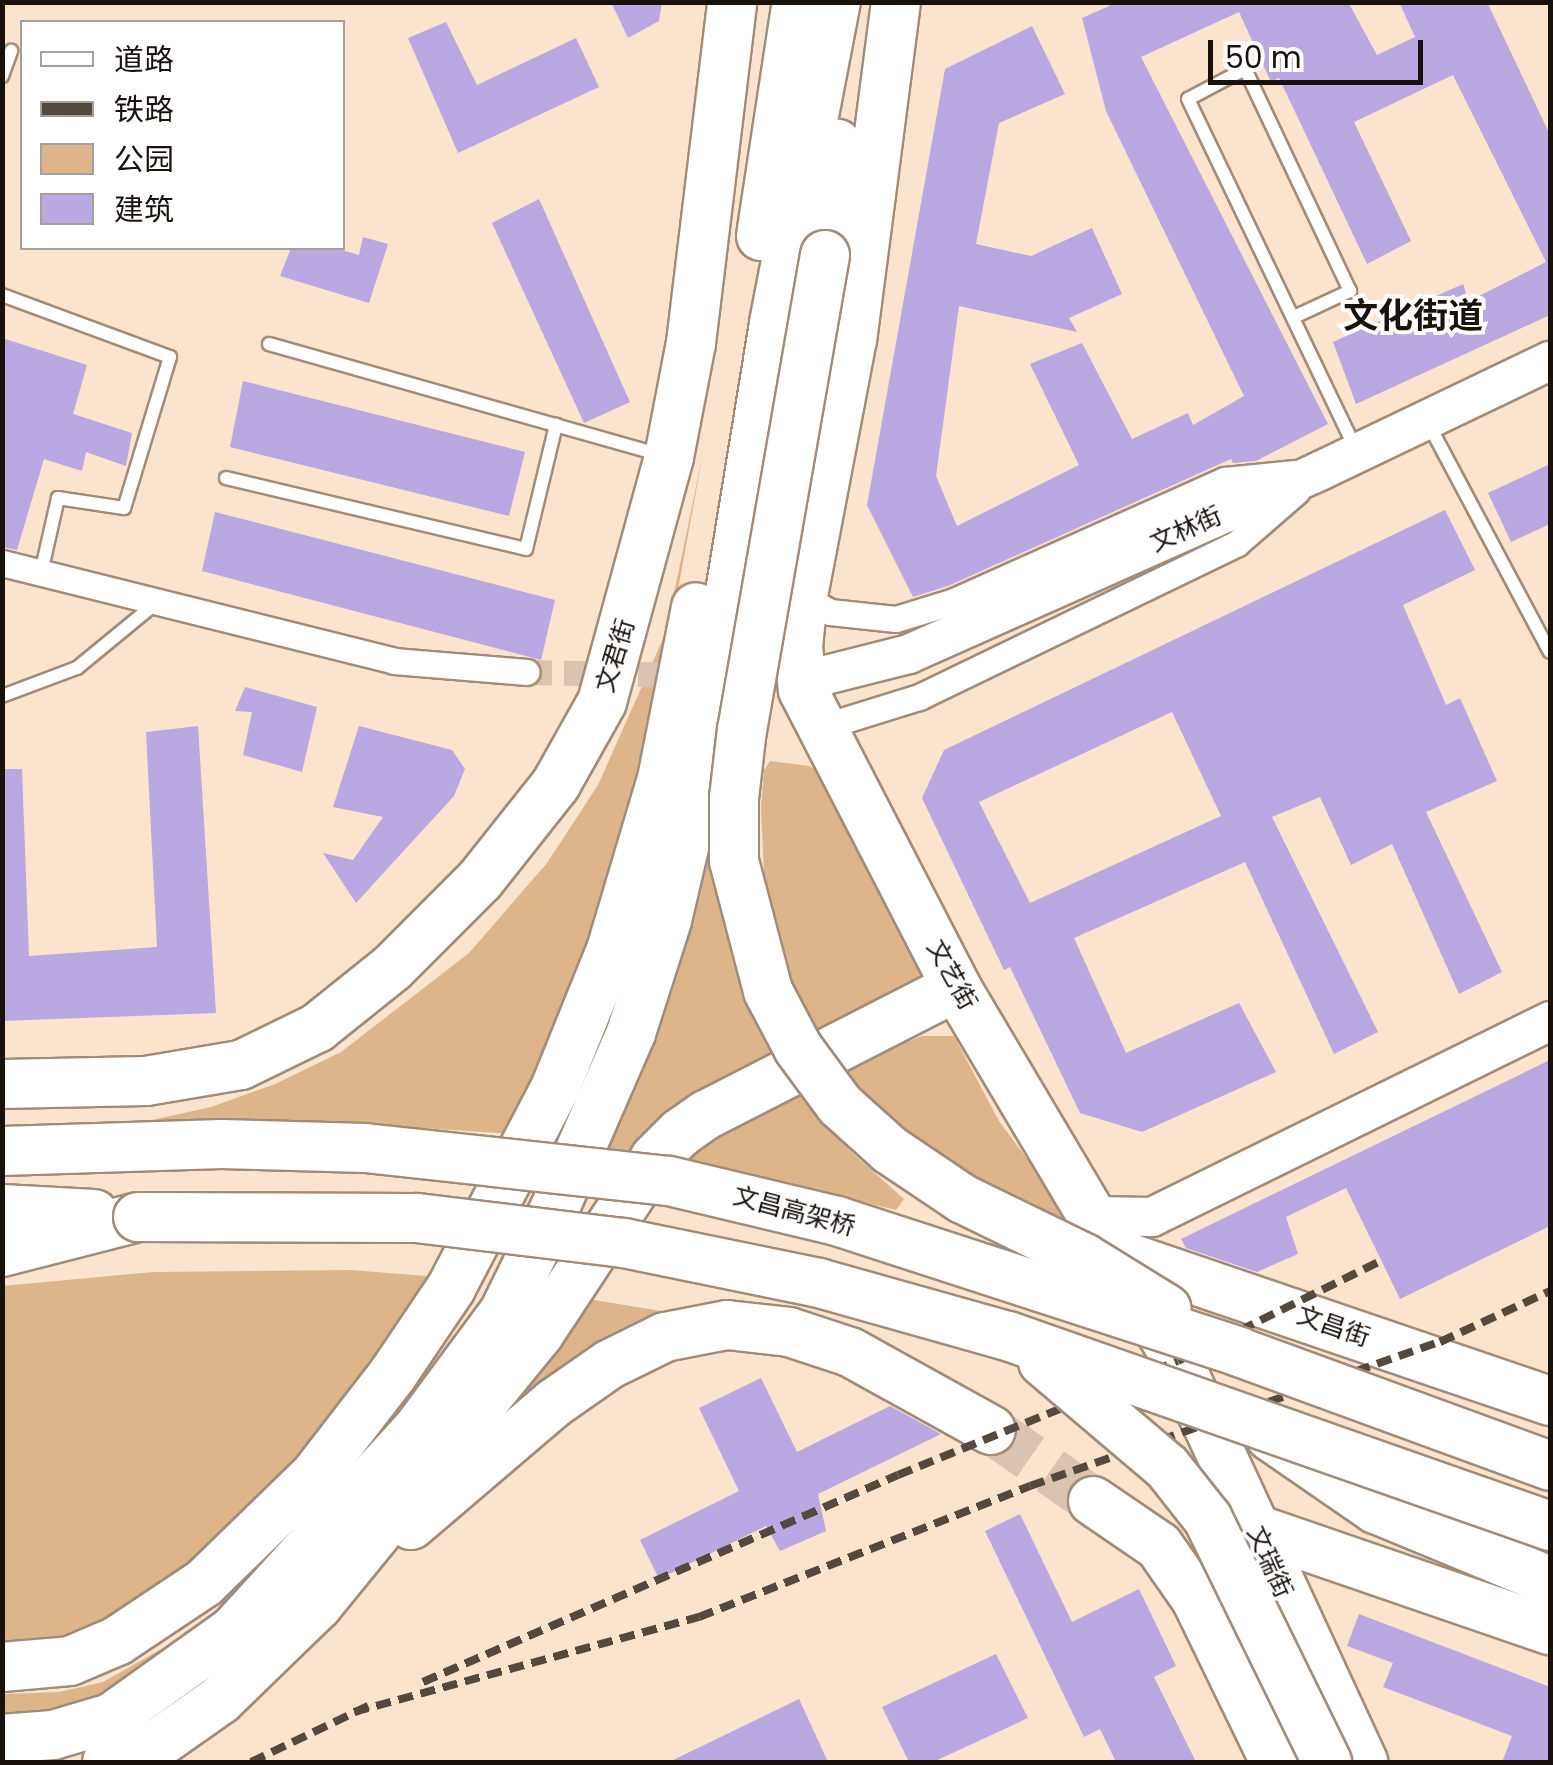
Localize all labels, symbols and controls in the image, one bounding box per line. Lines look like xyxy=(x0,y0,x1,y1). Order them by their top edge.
legend xyxy=(20,20,345,250)
scale bar xyxy=(1213,20,1428,82)
text: 50 m xyxy=(1225,36,1302,79)
text: 道路 xyxy=(114,38,174,81)
text: 铁路 xyxy=(114,88,174,131)
text: 公园 xyxy=(114,138,174,181)
text: 建筑 xyxy=(114,188,174,231)
district label: 文化街道 xyxy=(1343,295,1483,337)
street label: 文林街 xyxy=(1146,501,1226,559)
street label: 文君街 xyxy=(591,616,641,696)
street label: 文艺街 xyxy=(920,935,982,1015)
street label: 文昌高架桥 xyxy=(730,1181,858,1243)
street label: 文昌街 xyxy=(1293,1301,1373,1353)
street label: 文瑞街 xyxy=(1240,1522,1298,1602)

